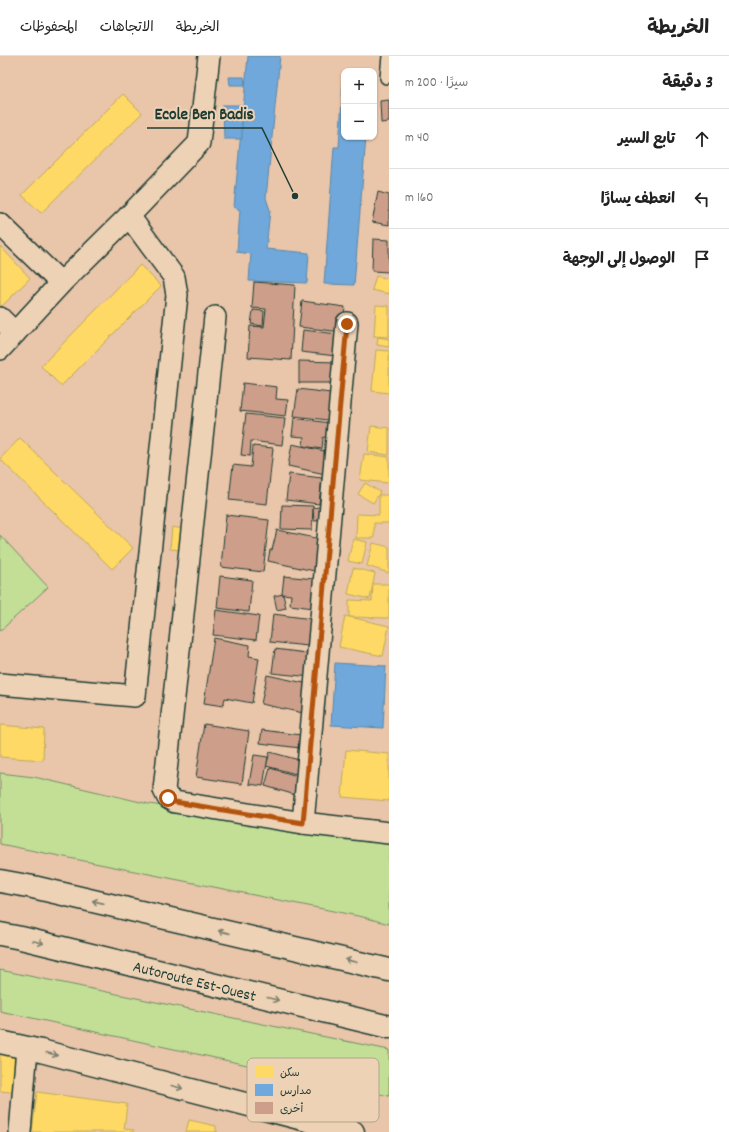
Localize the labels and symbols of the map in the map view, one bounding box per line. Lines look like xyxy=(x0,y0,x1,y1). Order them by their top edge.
callout: Ecole Ben Badis xyxy=(147,99,262,128)
text: Ecole Ben Badis xyxy=(154,104,254,128)
route end xyxy=(338,315,356,333)
route start xyxy=(159,789,177,807)
one-way arrow xyxy=(92,898,105,905)
one-way arrow xyxy=(218,927,231,935)
one-way arrow xyxy=(31,938,44,946)
street label: Autoroute Est-Ouest xyxy=(130,956,259,1009)
one-way arrow xyxy=(345,957,358,965)
one-way arrow xyxy=(267,995,280,1003)
one-way arrow xyxy=(45,1051,58,1058)
legend xyxy=(247,1058,379,1122)
text: سكن xyxy=(280,1066,300,1082)
one-way arrow xyxy=(171,1083,184,1091)
text: مدارس xyxy=(280,1084,311,1100)
text: أخرى xyxy=(280,1102,303,1118)

